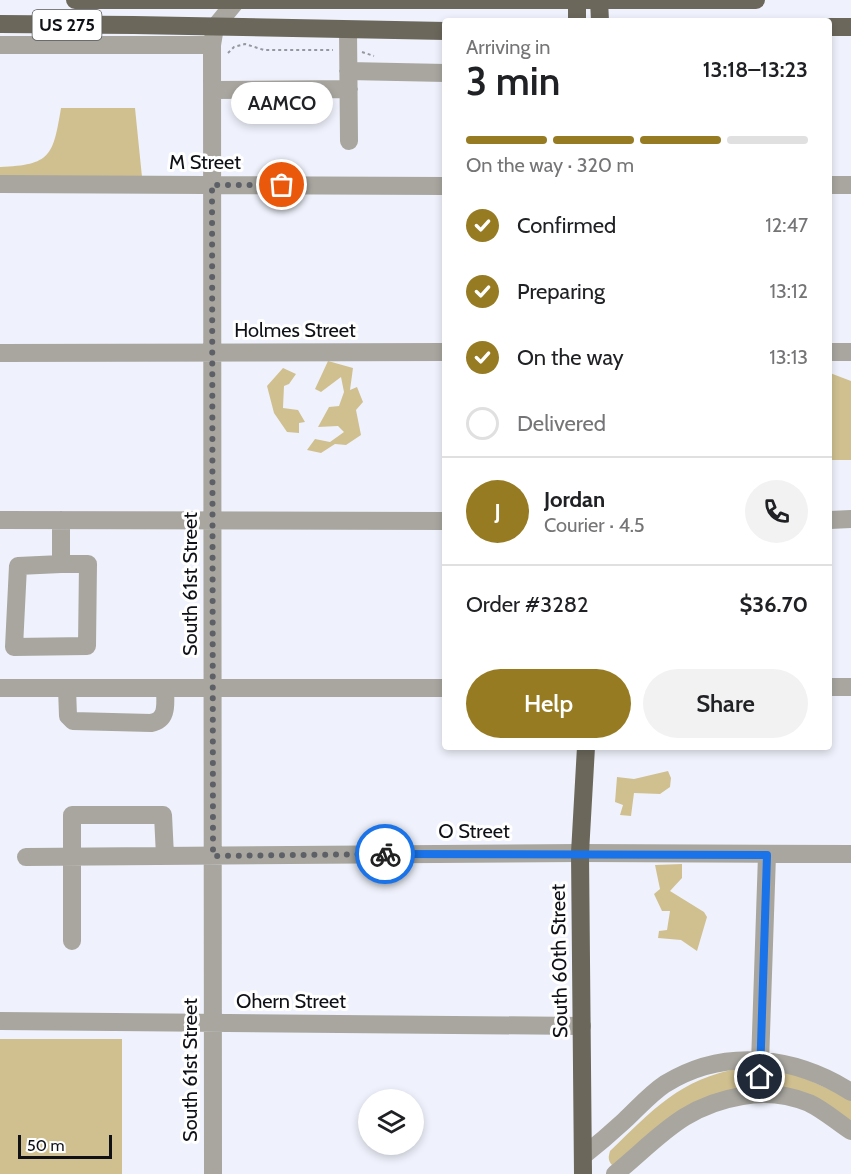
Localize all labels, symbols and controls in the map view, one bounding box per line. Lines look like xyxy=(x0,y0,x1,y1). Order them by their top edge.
road number: US 275 xyxy=(32,10,101,40)
text: Arriving in xyxy=(466,35,550,59)
text: 13:18–13:23 xyxy=(703,56,808,83)
text: 3 min xyxy=(466,57,560,105)
callout: AAMCO xyxy=(231,83,333,125)
text: AAMCO xyxy=(248,91,316,115)
street label: M Street xyxy=(169,150,241,174)
text: On the way · 320 m xyxy=(466,153,634,177)
pin xyxy=(256,159,307,210)
icon: bag xyxy=(265,168,298,201)
icon: check xyxy=(466,209,499,242)
text: Confirmed xyxy=(517,212,616,239)
text: 12:47 xyxy=(765,213,808,237)
icon: check xyxy=(466,275,499,308)
text: Preparing xyxy=(517,278,605,305)
text: 13:12 xyxy=(770,279,808,303)
street label: Holmes Street xyxy=(234,318,356,342)
icon: check xyxy=(466,341,499,374)
text: On the way xyxy=(517,344,624,371)
text: 13:13 xyxy=(769,345,808,369)
text: Delivered xyxy=(517,410,606,437)
button: phone xyxy=(745,480,808,543)
text: Jordan xyxy=(544,486,605,513)
text: J xyxy=(494,498,501,525)
street label: South 61st Street xyxy=(178,512,202,656)
text: Courier · 4.5 xyxy=(544,513,645,537)
text: Order #3282 xyxy=(466,591,589,618)
text: $36.70 xyxy=(740,591,808,618)
button: Help xyxy=(466,669,631,738)
button: Share xyxy=(643,669,808,738)
street label: O Street xyxy=(438,819,510,843)
courier xyxy=(355,824,415,884)
icon: bike xyxy=(369,838,402,871)
street label: South 60th Street xyxy=(546,884,572,1038)
street label: Ohern Street xyxy=(236,989,346,1013)
street label: South 61st Street xyxy=(178,998,202,1142)
pin xyxy=(734,1051,785,1102)
icon: home xyxy=(743,1060,776,1093)
map controls xyxy=(358,1089,424,1155)
button: layers xyxy=(358,1089,424,1155)
scale bar xyxy=(18,1132,112,1160)
text: 50 m xyxy=(27,1136,64,1155)

